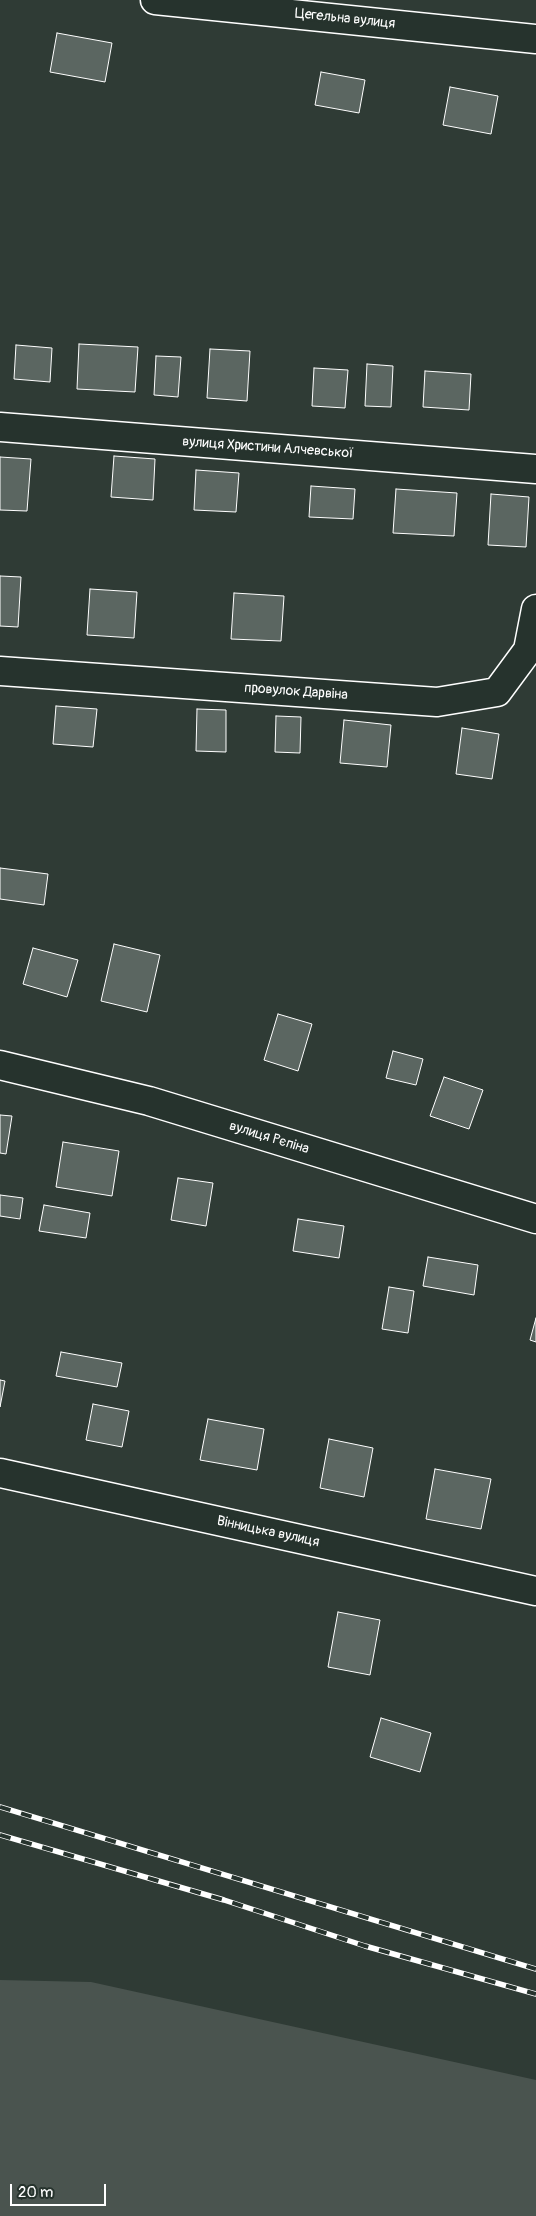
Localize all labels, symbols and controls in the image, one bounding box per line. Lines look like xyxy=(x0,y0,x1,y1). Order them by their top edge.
street label: Цегельна вулиця xyxy=(294,5,396,33)
street label: вулиця Христини Алчевської xyxy=(182,434,354,462)
street label: провулок Дарвіна xyxy=(244,680,348,704)
street label: вулиця Рєпіна xyxy=(227,1118,311,1158)
street label: Вінницька вулиця xyxy=(215,1513,321,1551)
scale bar xyxy=(12,2174,109,2206)
text: 20 m xyxy=(18,2183,53,2202)

